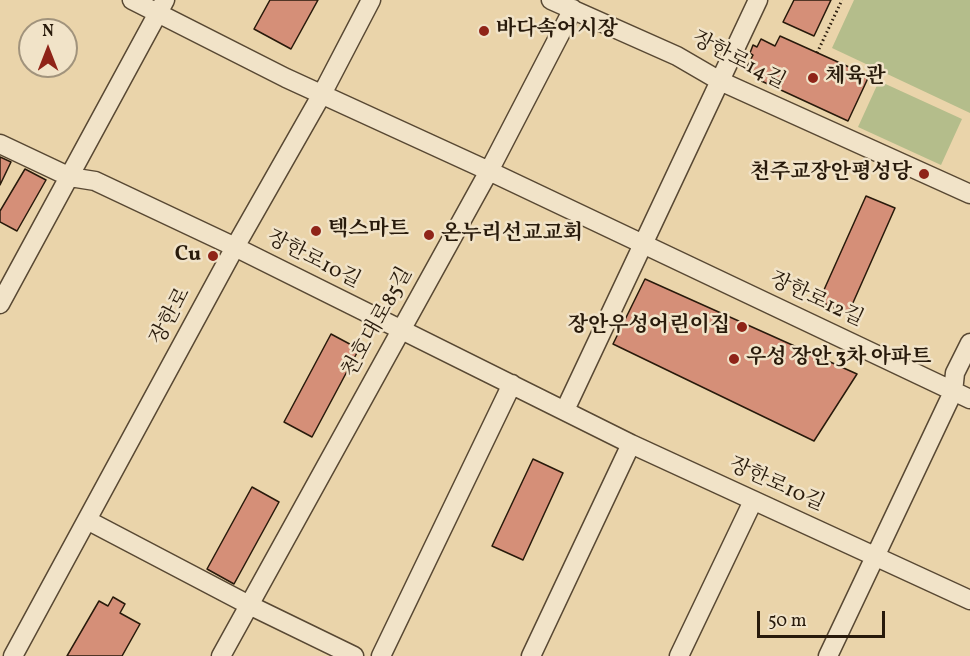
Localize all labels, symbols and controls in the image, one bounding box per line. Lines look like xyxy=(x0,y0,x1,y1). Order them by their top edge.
north arrow xyxy=(18,18,78,78)
place label: 바다속어시장 xyxy=(496,18,618,44)
text: N xyxy=(42,21,54,43)
marker: 바다속어시장 xyxy=(477,24,491,38)
street label: 장한로14길 xyxy=(687,28,789,96)
place label: 체육관 xyxy=(825,65,886,91)
marker: 체육관 xyxy=(806,71,820,85)
place label: 천주교장안평성당 xyxy=(750,161,912,187)
marker: 천주교장안평성당 xyxy=(917,167,931,181)
place label: 텍스마트 xyxy=(328,218,409,244)
place label: 온누리선교교회 xyxy=(441,222,583,248)
marker: 텍스마트 xyxy=(309,224,323,238)
street label: 장한로10길 xyxy=(262,227,364,295)
marker: 온누리선교교회 xyxy=(422,228,436,242)
place label: Cu xyxy=(175,243,201,269)
marker: Cu xyxy=(206,249,220,263)
street label: 천호대로85길 xyxy=(338,264,420,382)
street label: 장한로12길 xyxy=(765,268,867,334)
street label: 장한로 xyxy=(147,284,197,350)
place label: 장안우성어린이집 xyxy=(568,314,730,340)
marker: 장안우성어린이집 xyxy=(735,320,749,334)
place label: 우성 장안 3차 아파트 xyxy=(746,346,932,372)
marker: 우성 장안 3차 아파트 xyxy=(727,352,741,366)
street label: 장한로10길 xyxy=(724,454,828,518)
scale bar xyxy=(760,599,888,637)
text: 50 m xyxy=(768,609,807,634)

